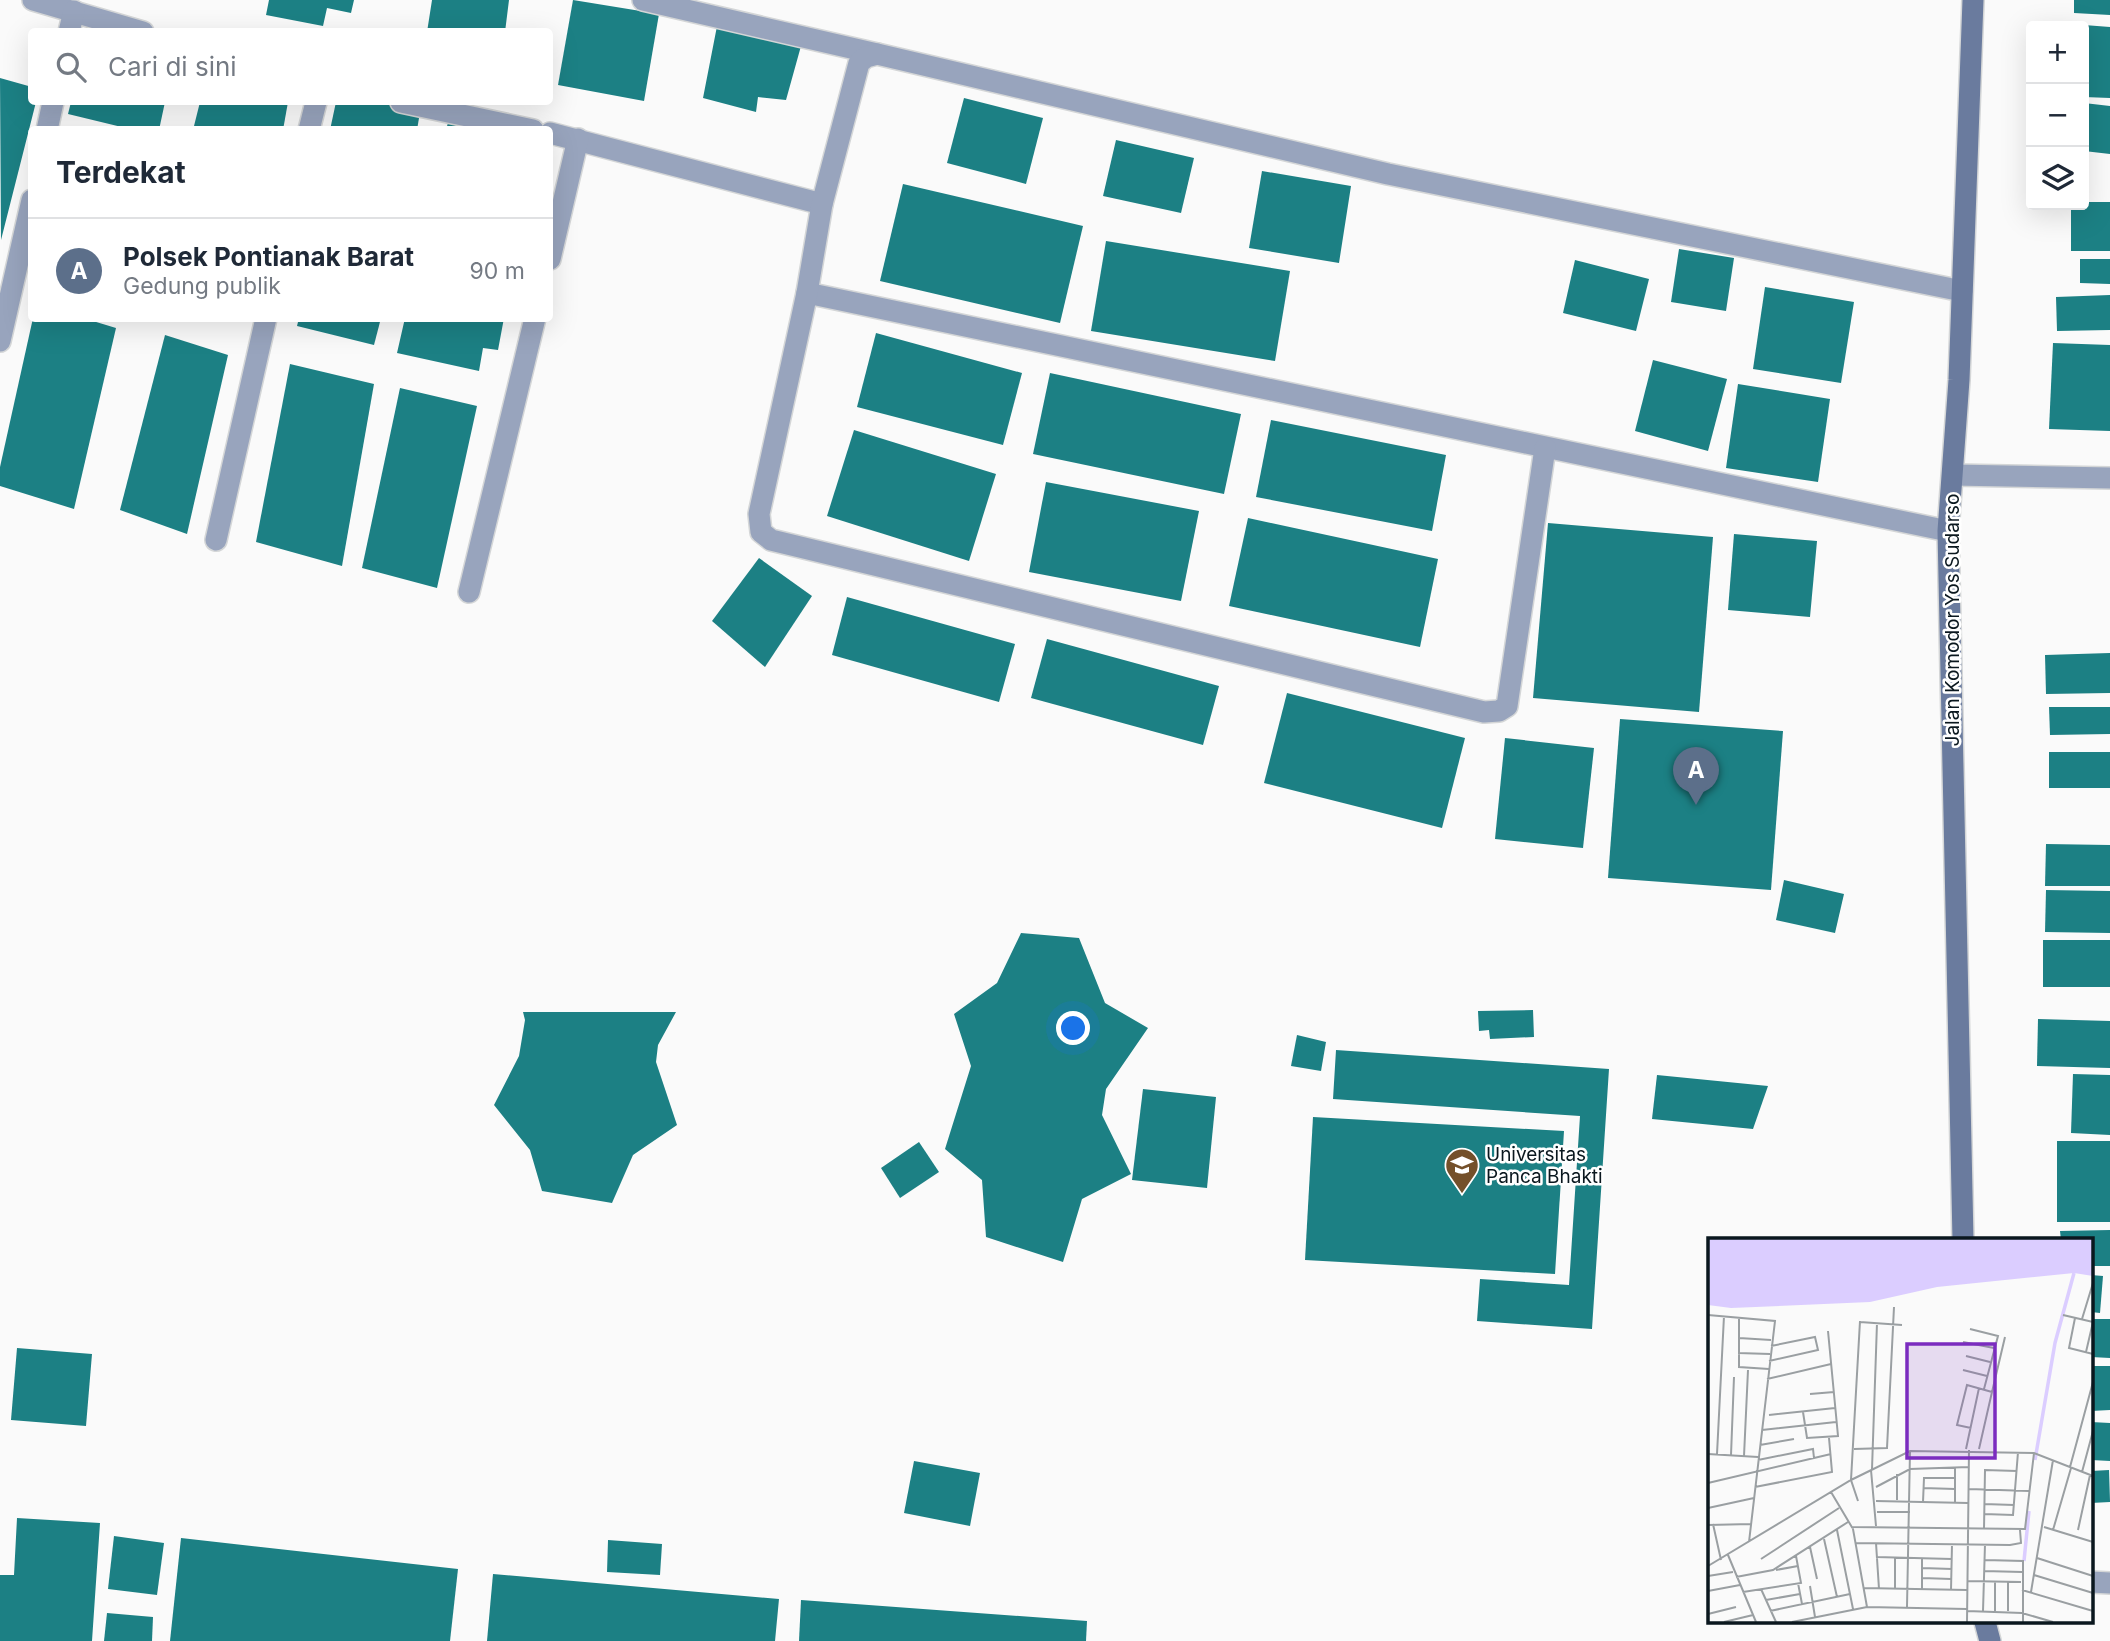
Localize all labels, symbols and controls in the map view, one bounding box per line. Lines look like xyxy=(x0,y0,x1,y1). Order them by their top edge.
map controls xyxy=(2026,21,2089,210)
button: + xyxy=(2026,21,2089,84)
search box xyxy=(28,28,553,105)
icon: search xyxy=(52,48,90,86)
text: Cari di sini xyxy=(108,51,237,82)
button: − xyxy=(2026,84,2089,147)
button: layers xyxy=(2026,147,2089,210)
text: Terdekat xyxy=(56,154,186,190)
text: Polsek Pontianak Barat xyxy=(123,241,414,272)
text: A xyxy=(70,257,88,285)
text: 90 m xyxy=(470,257,525,285)
text: Gedung publik xyxy=(123,272,281,300)
street label: Jalan Komodor Yos Sudarso xyxy=(1941,494,1964,746)
pin: A xyxy=(1673,747,1719,805)
your location xyxy=(1056,1011,1090,1045)
place label: Universitas Panca Bhakti xyxy=(1486,1143,1603,1188)
school or university icon: Universitas Panca Bhakti xyxy=(1443,1146,1481,1195)
inset map xyxy=(1708,1238,2092,1624)

